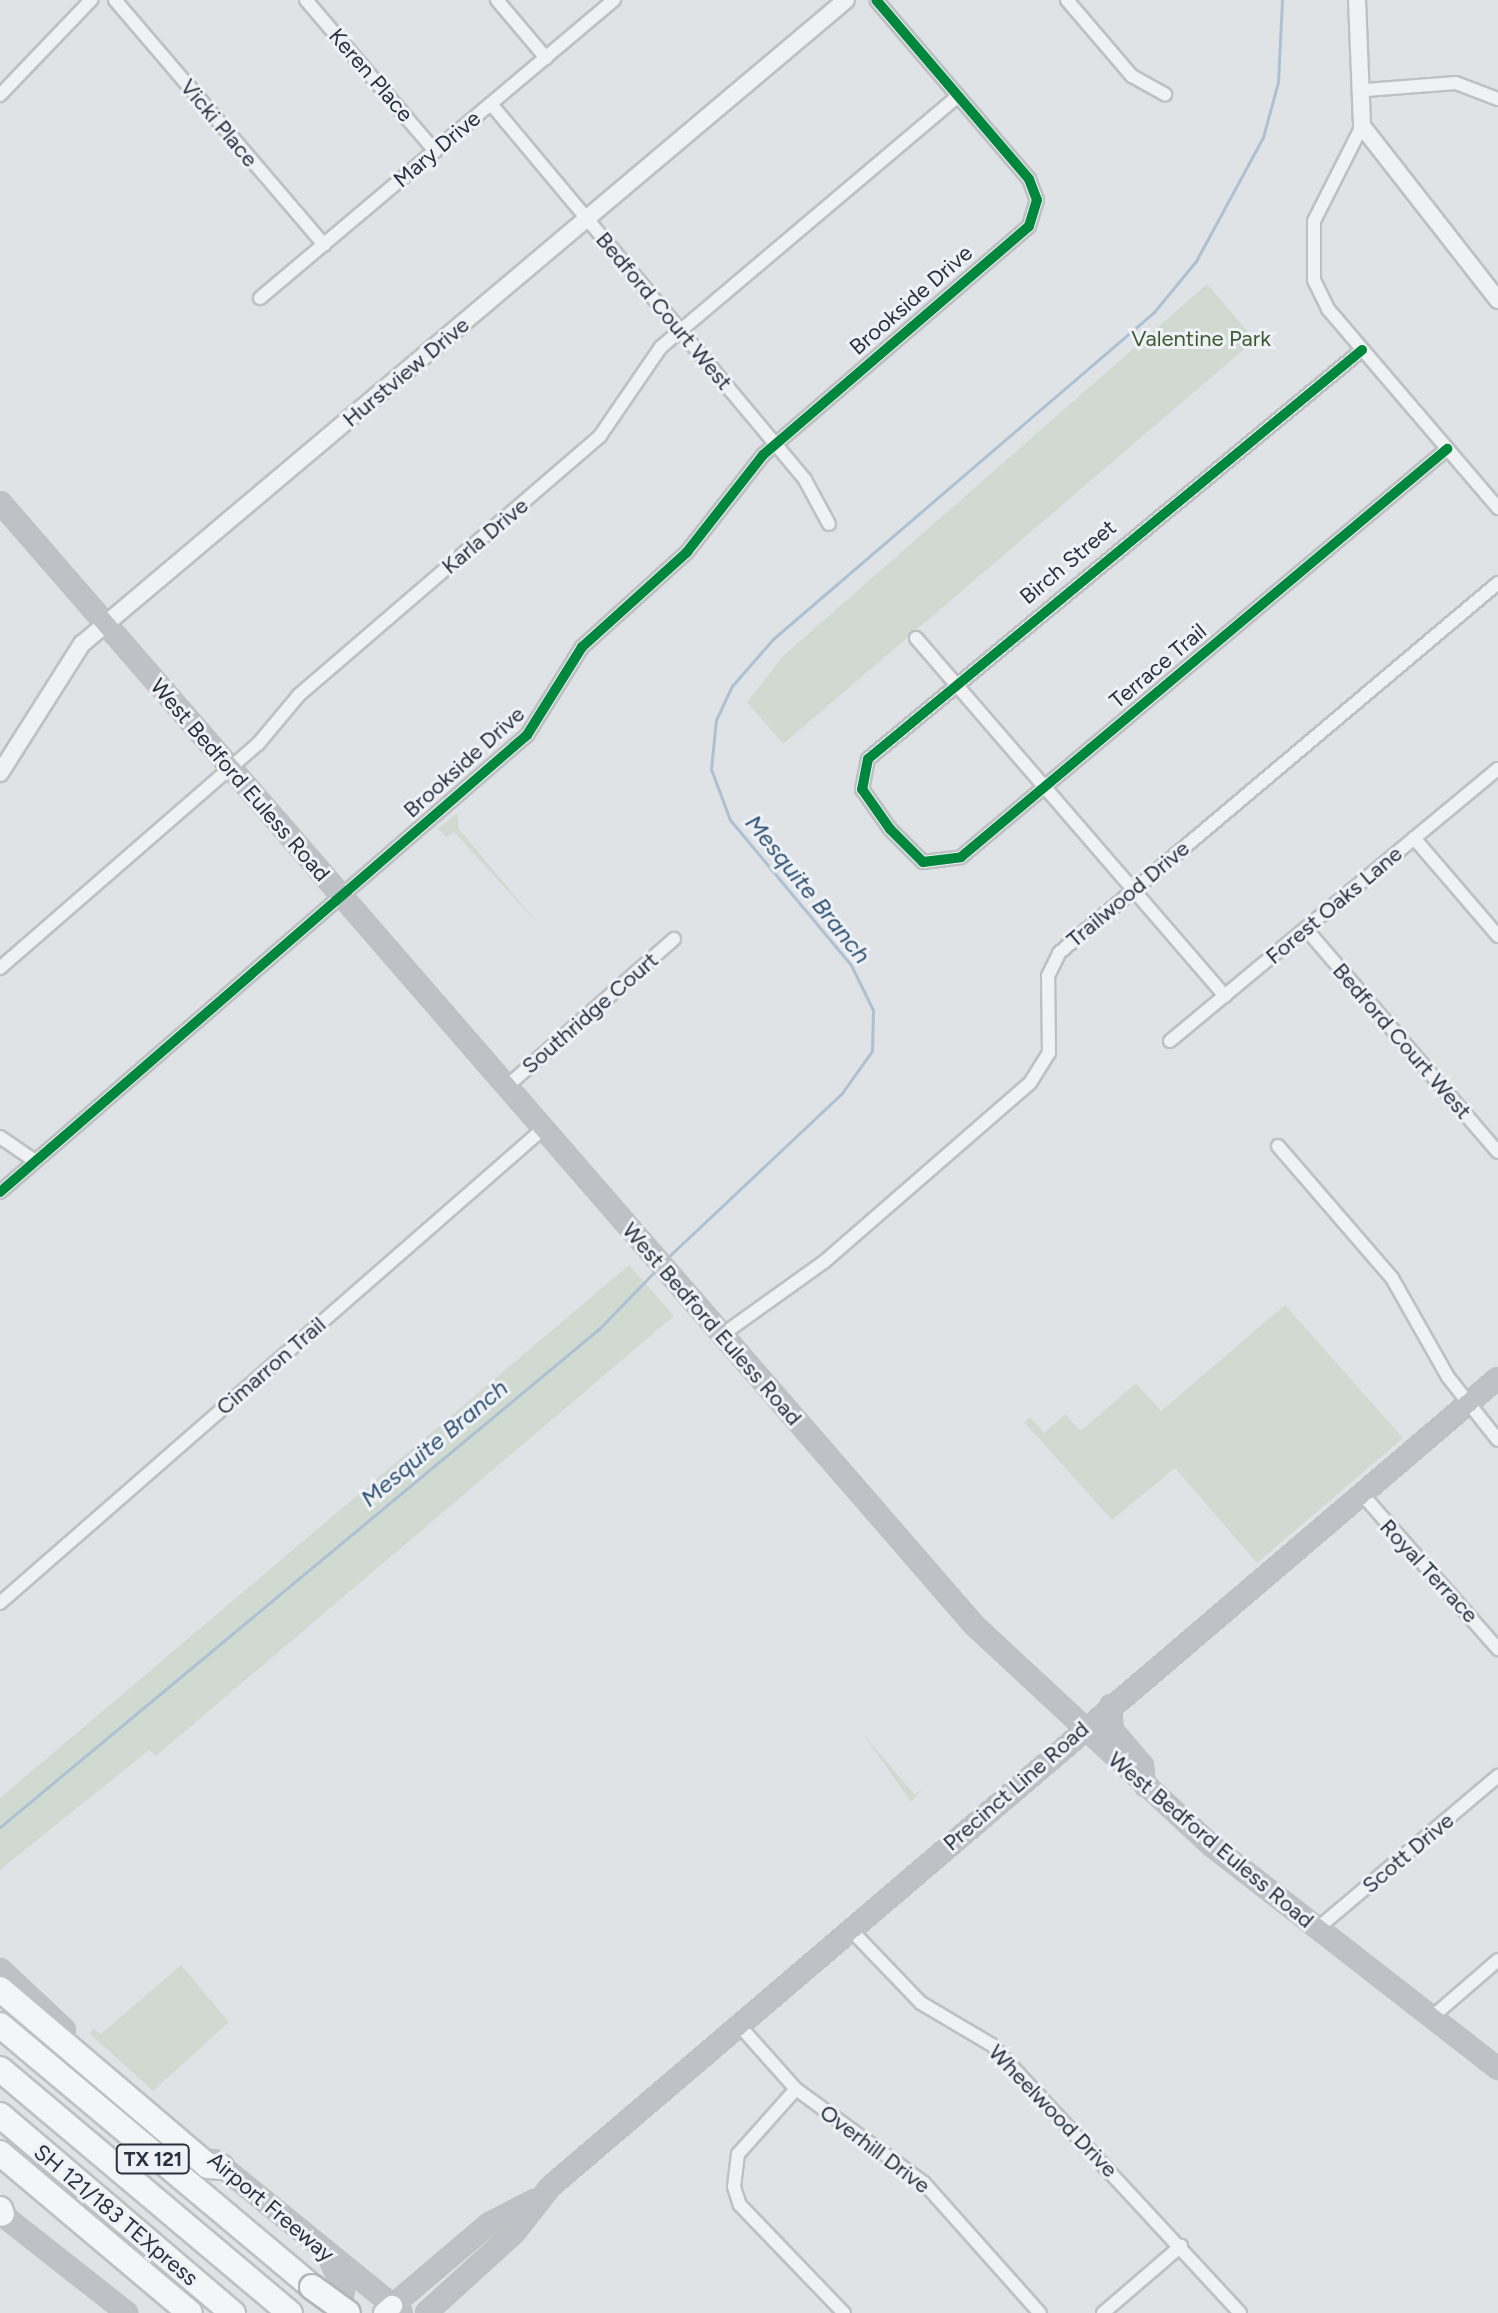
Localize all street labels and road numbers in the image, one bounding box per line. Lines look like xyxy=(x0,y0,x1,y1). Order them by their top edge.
street label: Keren Place xyxy=(323,23,419,127)
street label: Vicki Place xyxy=(175,74,263,172)
street label: Mary Drive xyxy=(388,105,486,193)
street label: Bedford Court West xyxy=(590,227,738,395)
street label: Brookside Drive xyxy=(844,240,978,360)
street label: Hurstview Drive xyxy=(338,312,474,432)
street label: Karla Drive xyxy=(437,492,533,580)
street label: Birch Street xyxy=(1015,514,1121,610)
street label: Terrace Trail xyxy=(1104,618,1212,714)
street label: West Bedford Euless Road xyxy=(145,673,335,887)
street label: Brookside Drive xyxy=(398,701,530,823)
street label: Trailwood Drive xyxy=(1062,835,1194,953)
street label: Forest Oaks Lane xyxy=(1261,840,1407,970)
street label: Southridge Court xyxy=(517,947,663,1079)
street label: Bedford Court West xyxy=(1327,958,1477,1124)
street label: West Bedford Euless Road xyxy=(617,1217,807,1431)
street label: Cimarron Trail xyxy=(211,1311,331,1421)
street label: Royal Terrace xyxy=(1374,1514,1484,1628)
street label: Precinct Line Road xyxy=(938,1716,1094,1856)
street label: West Bedford Euless Road xyxy=(1103,1746,1319,1934)
street label: Scott Drive xyxy=(1357,1807,1459,1899)
street label: Wheelwood Drive xyxy=(983,2039,1123,2183)
street label: Overhill Drive xyxy=(815,2099,935,2199)
street label: SH 121/183 TEXpress xyxy=(29,2139,203,2291)
road number: TX 121 xyxy=(115,2143,191,2175)
street label: Airport Freeway xyxy=(202,2146,340,2268)

